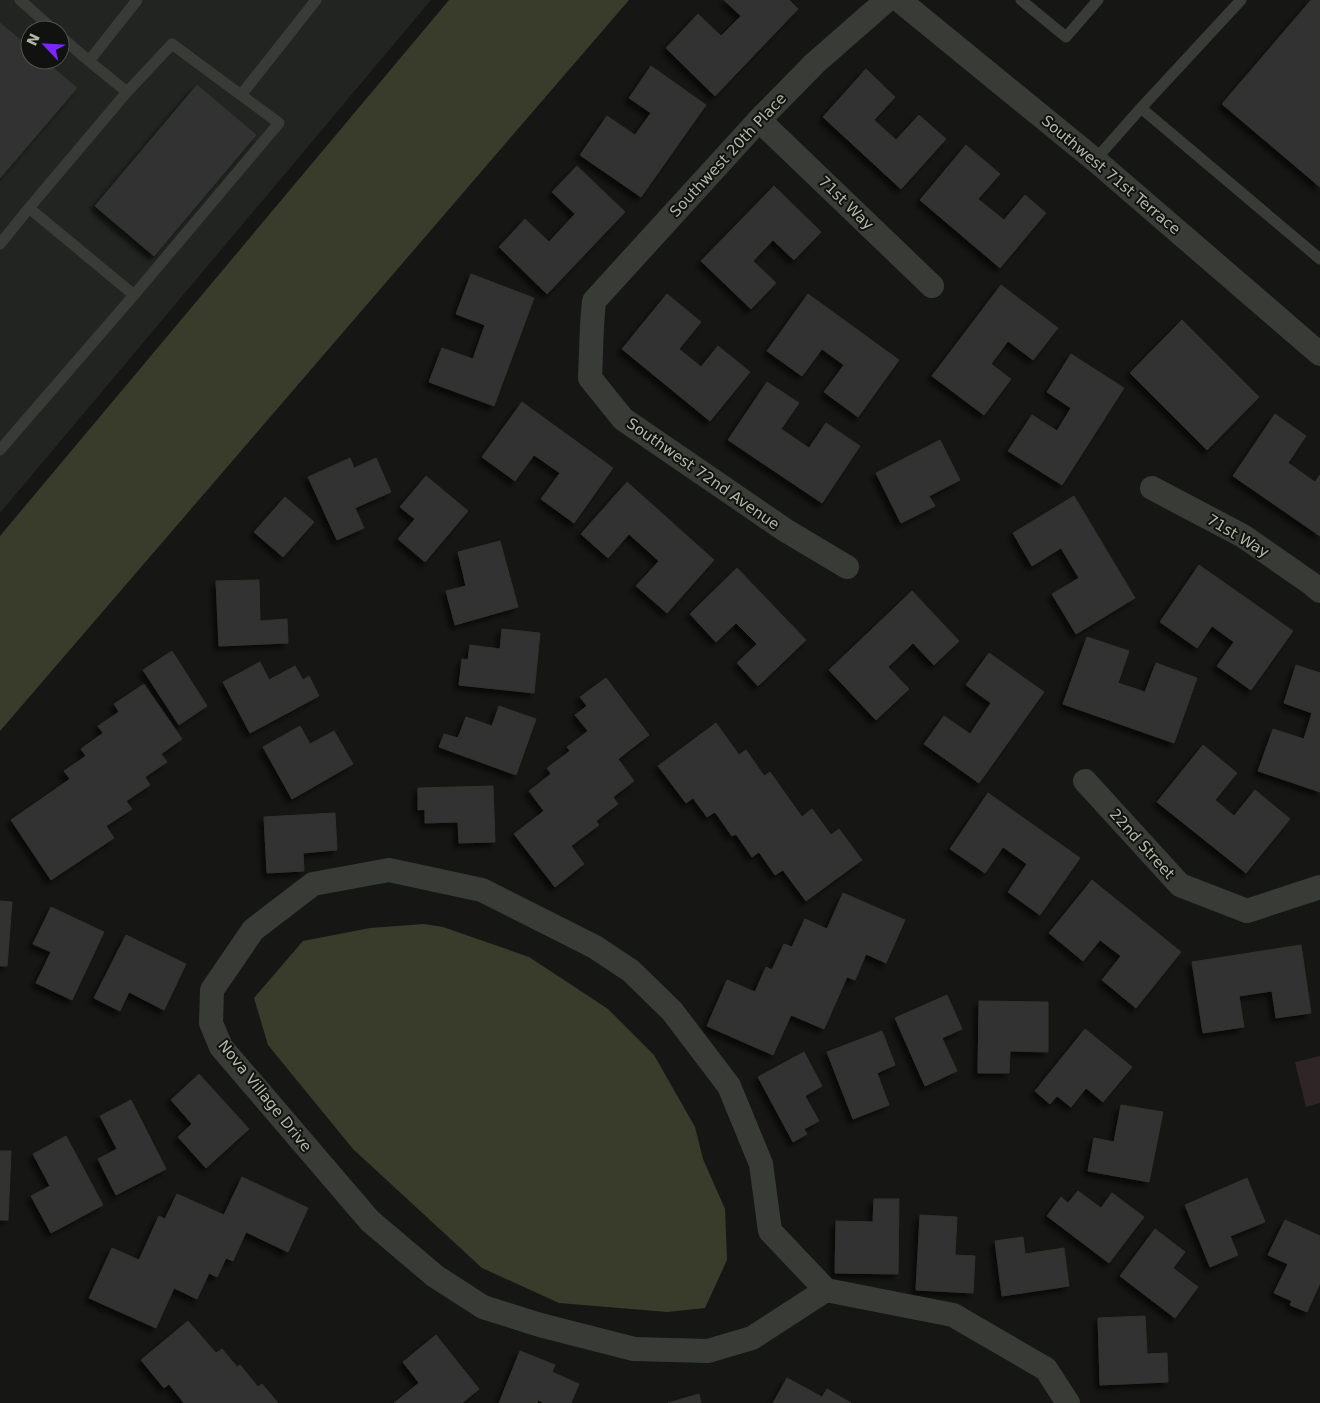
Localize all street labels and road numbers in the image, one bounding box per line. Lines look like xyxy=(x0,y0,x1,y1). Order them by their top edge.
street label: Southwest 20th Place xyxy=(666,89,790,221)
street label: Southwest 71st Terrace xyxy=(1038,112,1184,238)
street label: 71st Way xyxy=(815,172,877,234)
street label: Southwest 72nd Avenue xyxy=(623,414,783,534)
street label: 71st Way xyxy=(1204,510,1273,562)
street label: 22nd Street xyxy=(1106,805,1178,883)
street label: Nova Village Drive xyxy=(214,1037,316,1155)

